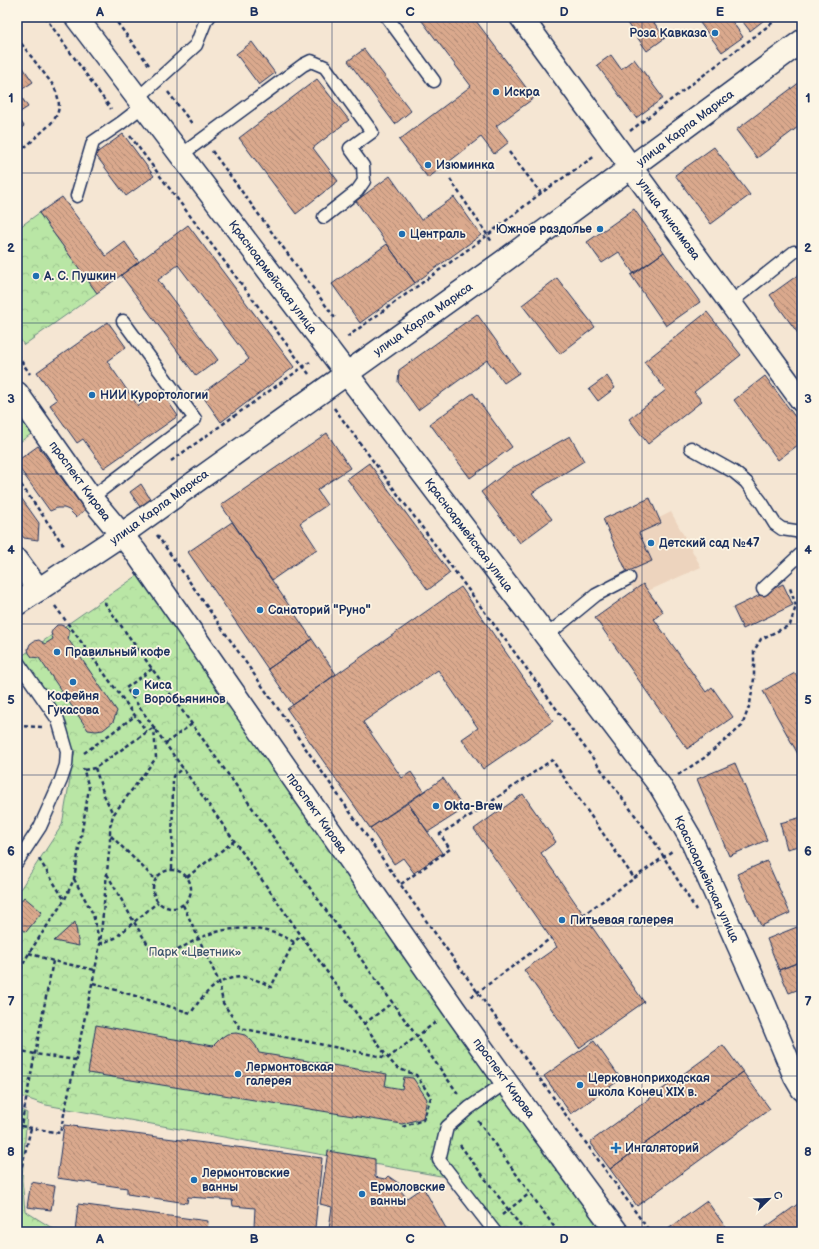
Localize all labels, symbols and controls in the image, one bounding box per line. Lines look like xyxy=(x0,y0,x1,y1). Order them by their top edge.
text: A xyxy=(95,4,104,20)
text: B xyxy=(249,4,259,20)
text: C xyxy=(405,4,415,20)
text: D xyxy=(559,4,569,20)
text: E xyxy=(716,4,725,20)
place label: Роза Кавказа xyxy=(629,26,708,41)
marker: Роза Кавказа xyxy=(710,28,720,38)
place label: Искра xyxy=(504,85,541,100)
marker: Искра xyxy=(491,87,501,97)
street label: улица Карла Маркса xyxy=(634,87,737,170)
text: 1 xyxy=(8,90,14,106)
text: 1 xyxy=(805,90,811,106)
place label: Изюминка xyxy=(436,158,496,173)
marker: Изюминка xyxy=(423,160,433,170)
street label: улица Анисимова xyxy=(634,176,703,263)
street label: Красноармейская улица xyxy=(225,218,320,337)
place label: Южное раздолье xyxy=(496,222,592,237)
marker: Южное раздолье xyxy=(595,224,605,234)
place label: Централь xyxy=(410,227,466,242)
marker: Централь xyxy=(397,229,407,239)
text: 2 xyxy=(7,240,15,256)
text: 2 xyxy=(804,240,812,256)
place label: А. С. Пушкин xyxy=(43,269,116,284)
marker: А. С. Пушкин xyxy=(31,271,41,281)
street label: улица Карла Маркса xyxy=(371,279,476,359)
place label: НИИ Курортологии xyxy=(100,388,209,403)
marker: НИИ Курортологии xyxy=(87,390,97,400)
text: 3 xyxy=(7,391,15,407)
text: 3 xyxy=(804,391,812,407)
street label: проспект Кирова xyxy=(45,438,114,524)
street label: улица Карла Маркса xyxy=(107,467,211,548)
street label: Красноармейская улица xyxy=(421,476,516,595)
place label: Детский сад №47 xyxy=(659,536,760,551)
marker: Детский сад №47 xyxy=(646,538,656,548)
text: 4 xyxy=(7,542,15,558)
text: 4 xyxy=(804,542,812,558)
place label: Санаторий "Руно" xyxy=(268,603,371,618)
marker: Санаторий "Руно" xyxy=(255,605,265,615)
place label: Правильный кофе xyxy=(65,645,170,660)
marker: Правильный кофе xyxy=(52,647,62,657)
marker: Кофейня Гукасова xyxy=(68,677,78,687)
place label: Киса Воробьянинов xyxy=(144,678,226,707)
marker: Киса Воробьянинов xyxy=(131,687,141,697)
place label: Кофейня Гукасова xyxy=(47,689,100,718)
text: 5 xyxy=(7,692,15,708)
text: 5 xyxy=(804,692,812,708)
street label: проспект Кирова xyxy=(283,770,350,857)
place label: Okta-Brew xyxy=(444,799,503,814)
marker: Okta-Brew xyxy=(431,801,441,811)
street label: Красноармейская улица xyxy=(671,813,743,945)
text: 6 xyxy=(7,843,15,859)
text: 6 xyxy=(804,843,812,859)
place label: Питьевая галерея xyxy=(570,913,674,928)
marker: Питьевая галерея xyxy=(557,915,567,925)
park label: Парк «Цветник» xyxy=(148,945,242,960)
text: 7 xyxy=(7,994,15,1010)
text: 7 xyxy=(804,994,812,1010)
street label: проспект Кирова xyxy=(469,1035,538,1121)
place label: Лермонтовская галерея xyxy=(245,1060,334,1089)
marker: Лермонтовская галерея xyxy=(233,1069,243,1079)
place label: Церковноприходская школа Конец XIX в. xyxy=(588,1071,710,1100)
marker: Церковноприходская школа Конец XIX в. xyxy=(575,1080,585,1090)
place label: Ингаляторий xyxy=(625,1141,699,1156)
marker: Ингаляторий xyxy=(610,1142,622,1154)
text: 8 xyxy=(7,1144,15,1160)
text: 8 xyxy=(804,1144,812,1160)
place label: Лермонтовские ванны xyxy=(201,1166,290,1195)
marker: Лермонтовские ванны xyxy=(189,1175,199,1185)
north arrow xyxy=(749,1179,789,1219)
place label: Ермоловские ванны xyxy=(370,1180,446,1209)
marker: Ермоловские ванны xyxy=(357,1189,367,1199)
text: С xyxy=(770,1189,785,1202)
text: A xyxy=(95,1231,104,1247)
text: B xyxy=(249,1231,259,1247)
text: C xyxy=(405,1231,415,1247)
text: D xyxy=(559,1231,569,1247)
text: E xyxy=(716,1231,725,1247)

